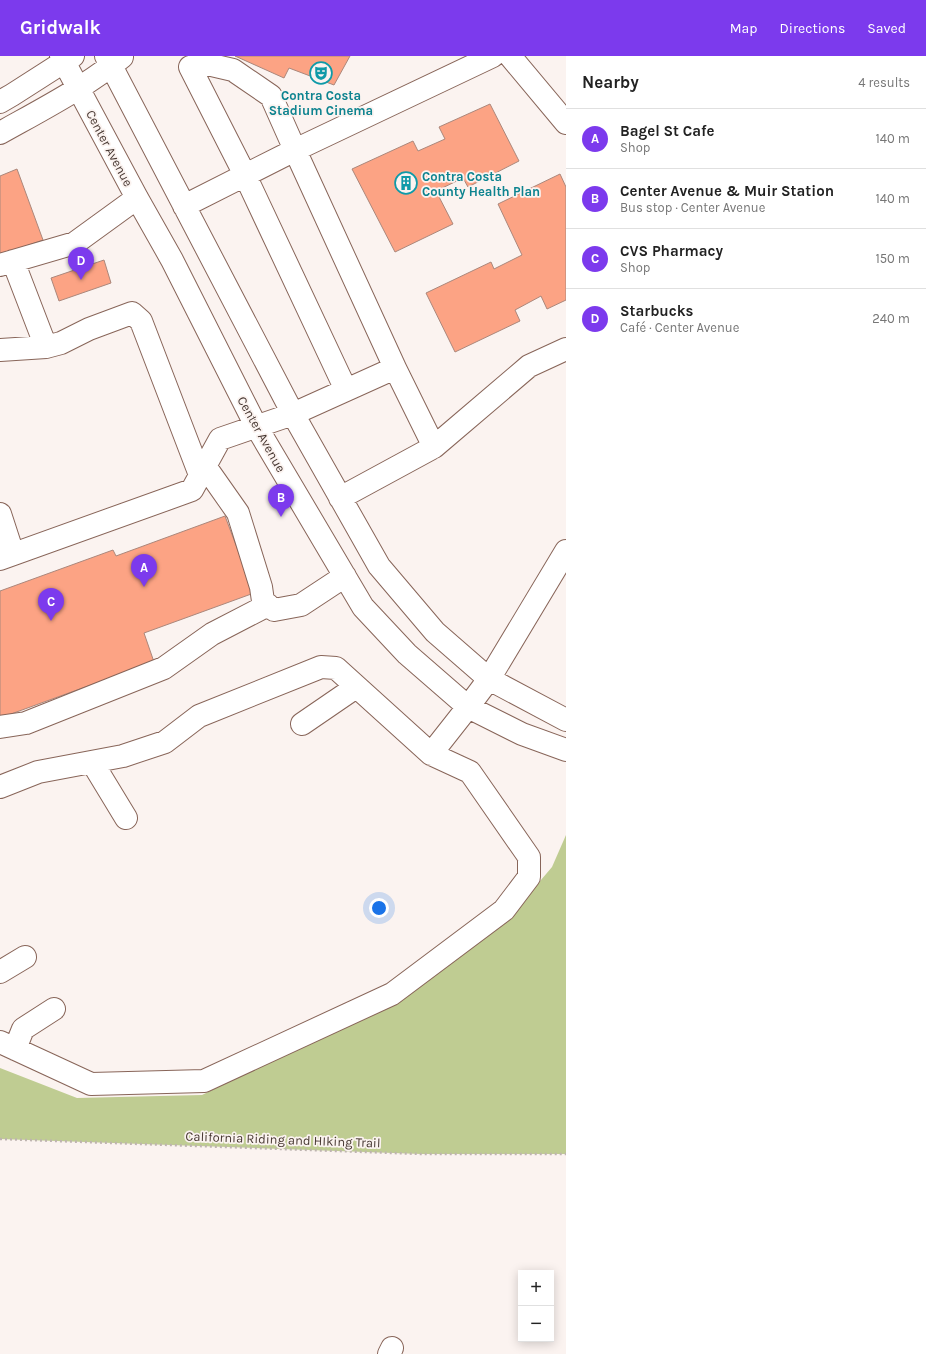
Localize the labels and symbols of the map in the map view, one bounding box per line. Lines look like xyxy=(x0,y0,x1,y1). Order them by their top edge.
theatre icon: Contra Costa Stadium Cinema xyxy=(308,60,334,86)
place label: Contra Costa Stadium Cinema xyxy=(269,88,373,118)
street label: Center Avenue xyxy=(83,107,136,189)
place label: Contra Costa County Health Plan xyxy=(422,169,540,199)
building icon: Contra Costa County Health Plan xyxy=(393,170,419,196)
pin: D xyxy=(68,247,94,280)
street label: Center Avenue xyxy=(234,394,289,475)
pin: B xyxy=(268,484,294,517)
pin: A xyxy=(131,554,157,587)
pin: C xyxy=(38,588,64,621)
your location xyxy=(369,898,389,918)
street label: California Riding and HIking Trail xyxy=(185,1129,381,1150)

